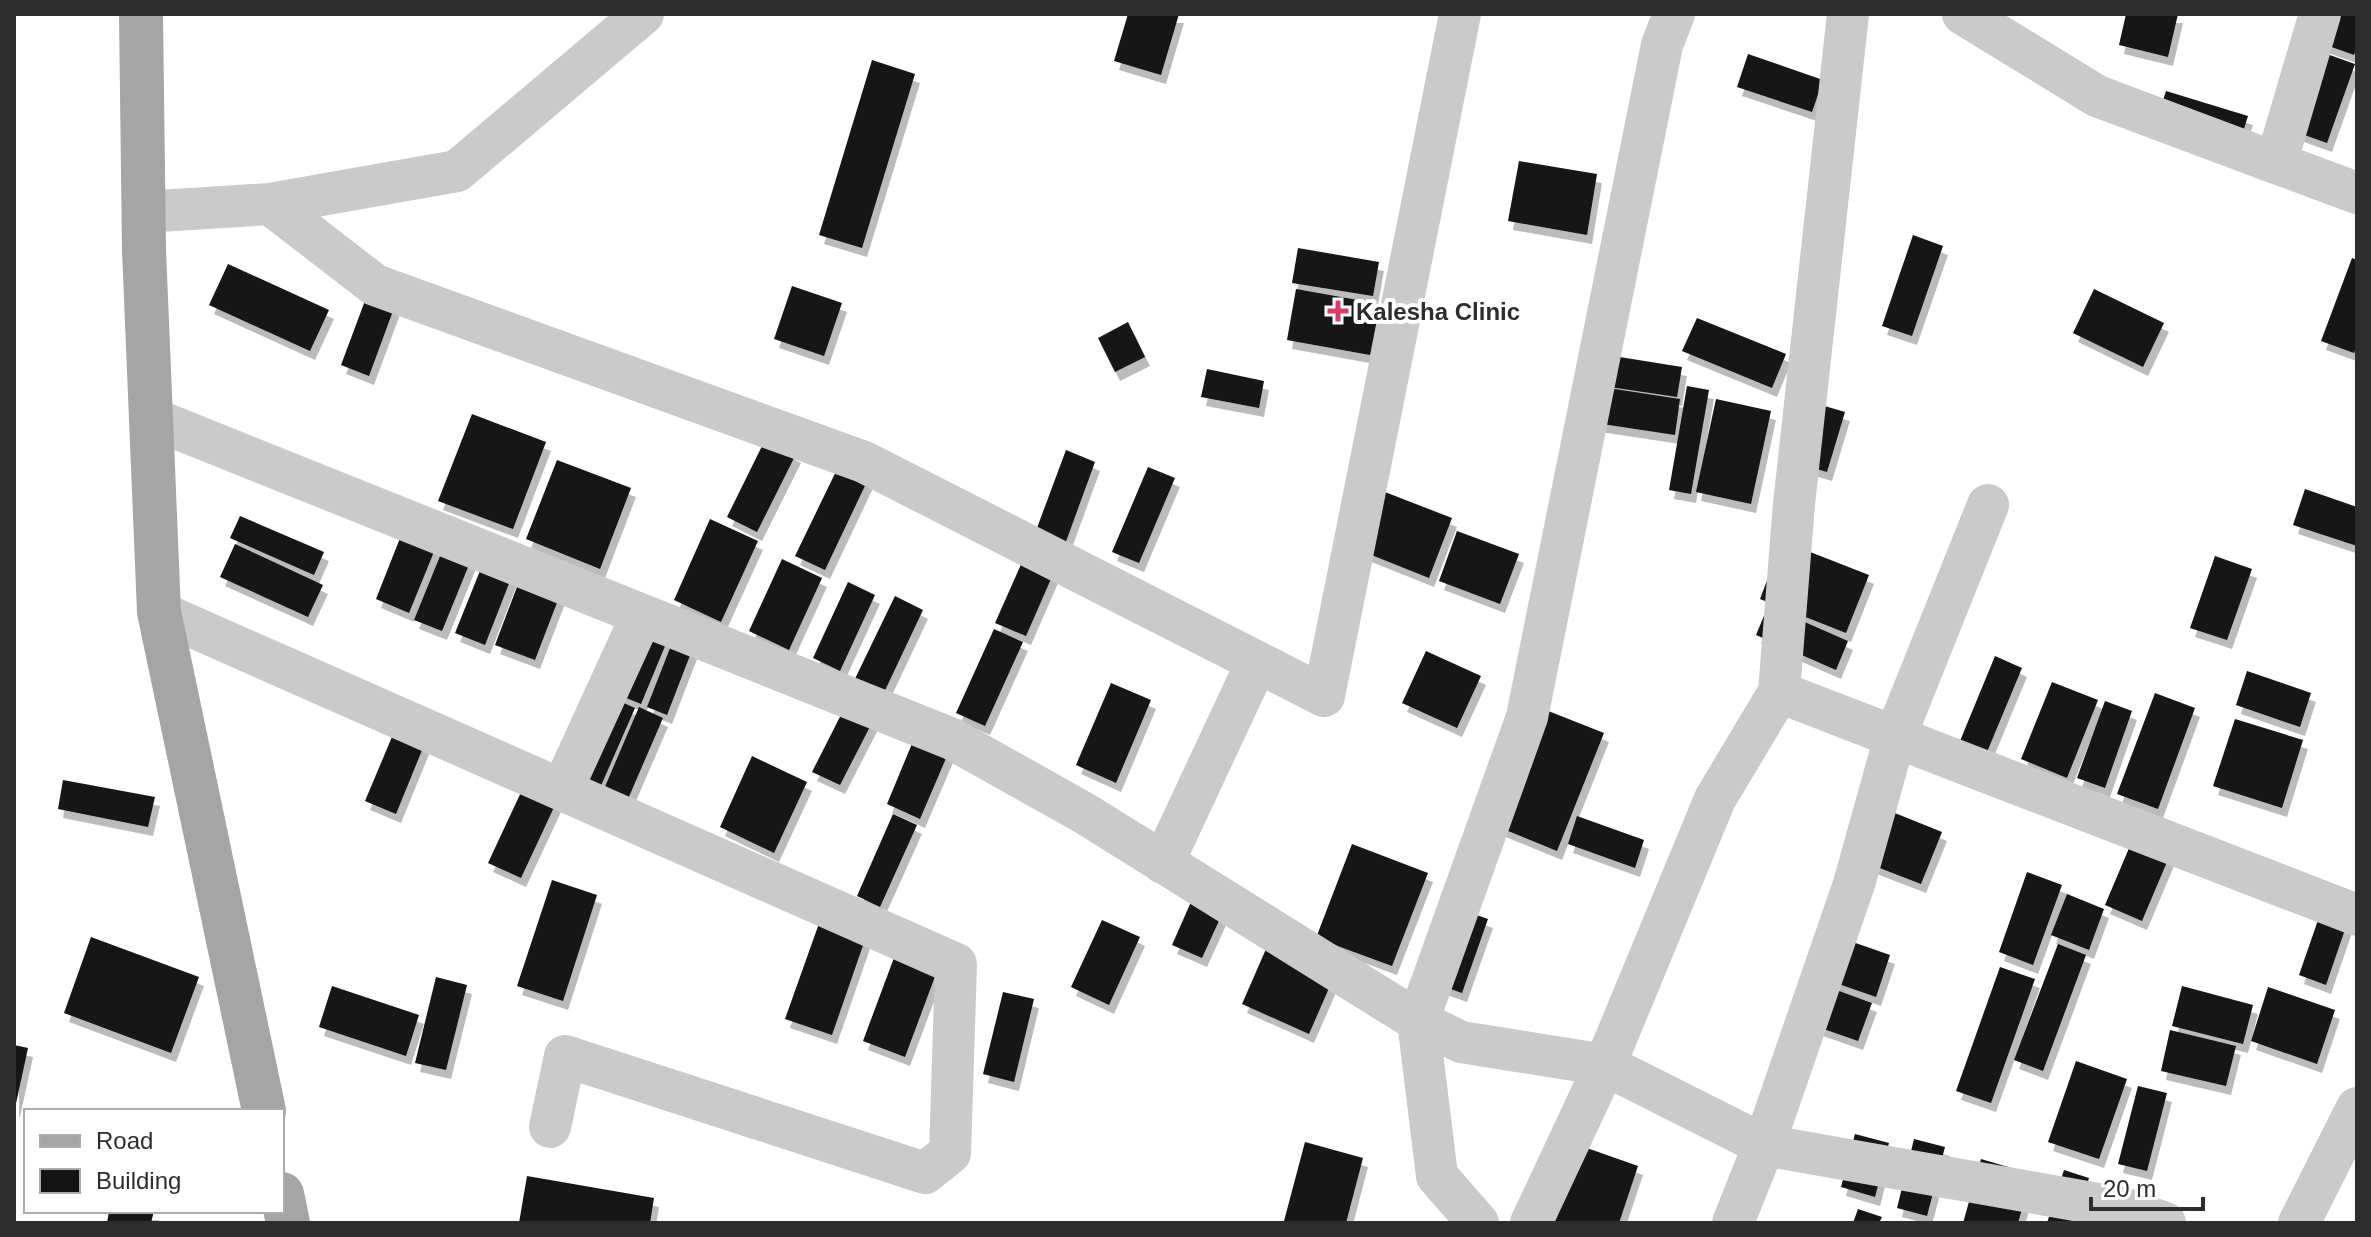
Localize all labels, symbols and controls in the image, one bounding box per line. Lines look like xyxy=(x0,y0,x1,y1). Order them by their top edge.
place label: Kalesha Clinic xyxy=(1356,298,1520,325)
marker: Kalesha Clinic xyxy=(1327,300,1349,322)
legend xyxy=(24,1109,284,1213)
text: Road xyxy=(96,1127,153,1154)
scale bar xyxy=(2091,1161,2203,1211)
text: Building xyxy=(96,1167,181,1194)
text: 20 m xyxy=(2103,1175,2156,1202)

